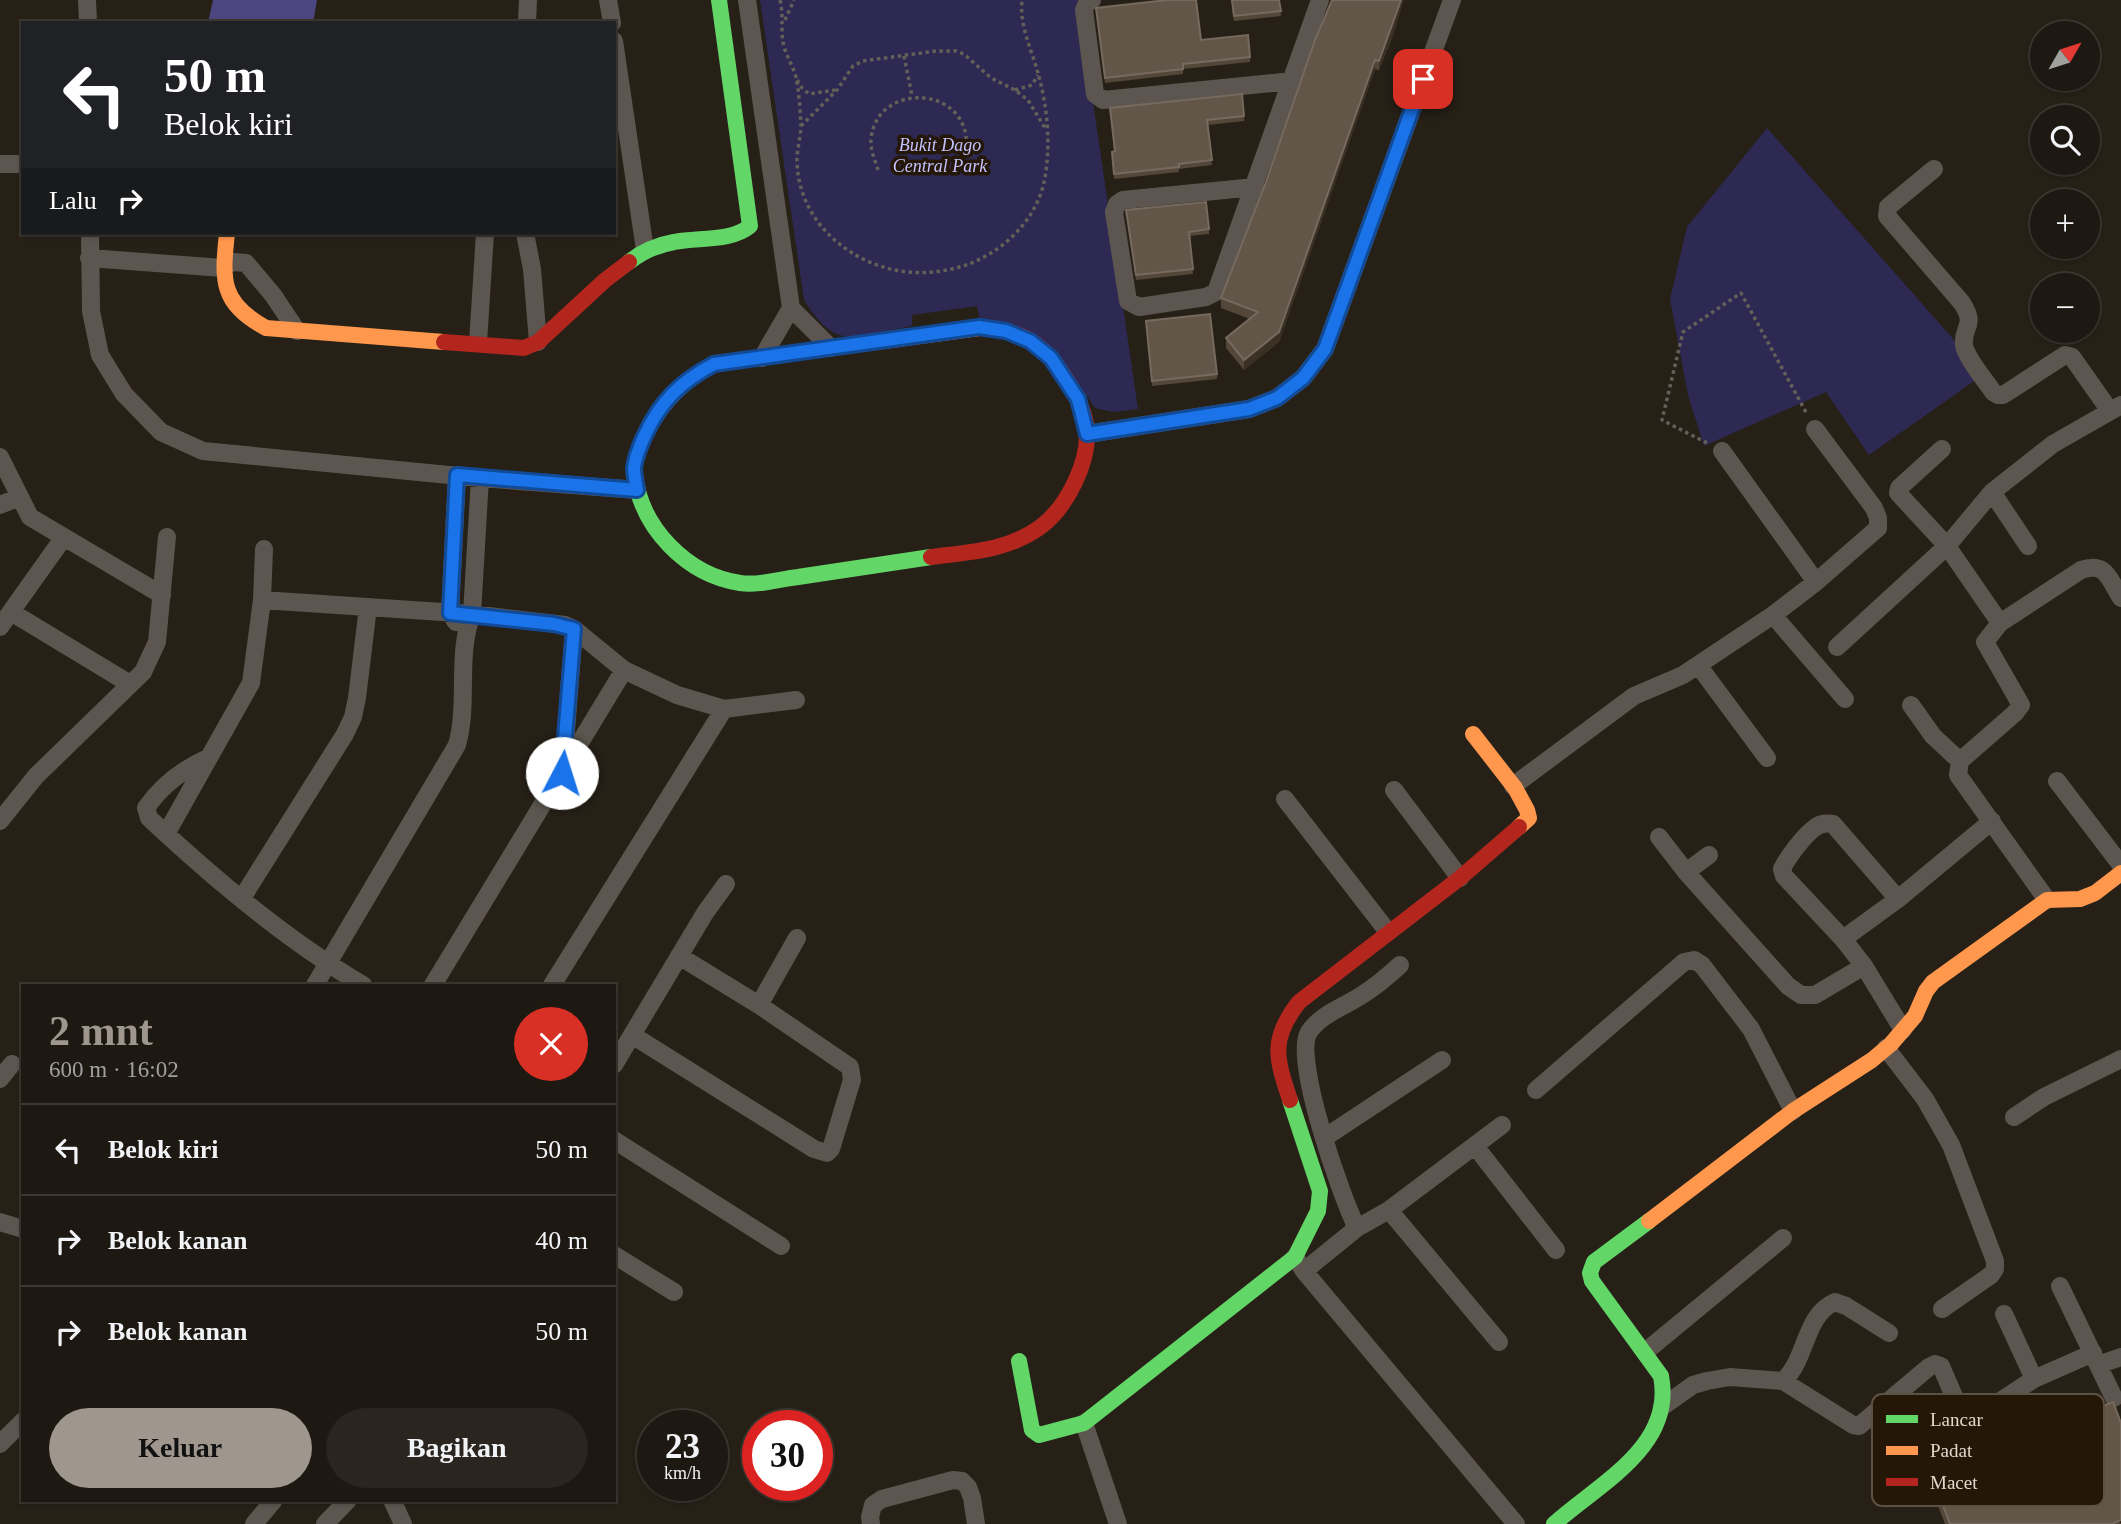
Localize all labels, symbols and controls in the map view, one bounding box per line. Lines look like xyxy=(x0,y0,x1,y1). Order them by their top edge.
north arrow xyxy=(2030,21,2100,91)
map controls xyxy=(2030,21,2100,343)
text: 50 m xyxy=(164,48,266,103)
icon: left xyxy=(49,49,140,140)
pin xyxy=(1393,49,1453,109)
icon: arrive xyxy=(1404,60,1442,98)
button: search xyxy=(2030,105,2100,175)
text: Belok kiri xyxy=(164,106,293,142)
park label: Bukit Dago Central Park xyxy=(893,135,988,176)
icon: right xyxy=(111,182,149,220)
text: Lalu xyxy=(49,186,97,215)
button: + xyxy=(2030,189,2100,259)
button: − xyxy=(2030,273,2100,343)
position arrow xyxy=(525,736,599,810)
button: close xyxy=(514,1007,588,1081)
text: 2 mnt xyxy=(49,1008,153,1054)
text: 600 m · 16:02 xyxy=(49,1057,179,1082)
icon: left xyxy=(49,1131,87,1169)
text: Belok kiri xyxy=(108,1135,219,1164)
text: 50 m xyxy=(535,1135,588,1164)
icon: right xyxy=(49,1222,87,1260)
text: Belok kanan xyxy=(108,1226,247,1255)
text: 40 m xyxy=(535,1226,588,1255)
icon: right xyxy=(49,1313,87,1351)
text: Belok kanan xyxy=(108,1317,247,1346)
text: 50 m xyxy=(535,1317,588,1346)
legend xyxy=(1872,1394,2104,1506)
button: Keluar xyxy=(49,1408,312,1488)
button: Bagikan xyxy=(326,1408,588,1488)
text: Lancar xyxy=(1930,1409,1983,1430)
speed limit sign: 30 xyxy=(742,1410,833,1501)
text: 23 xyxy=(665,1427,700,1466)
text: Padat xyxy=(1930,1440,1973,1461)
text: km/h xyxy=(664,1463,701,1483)
text: Macet xyxy=(1930,1472,1978,1493)

